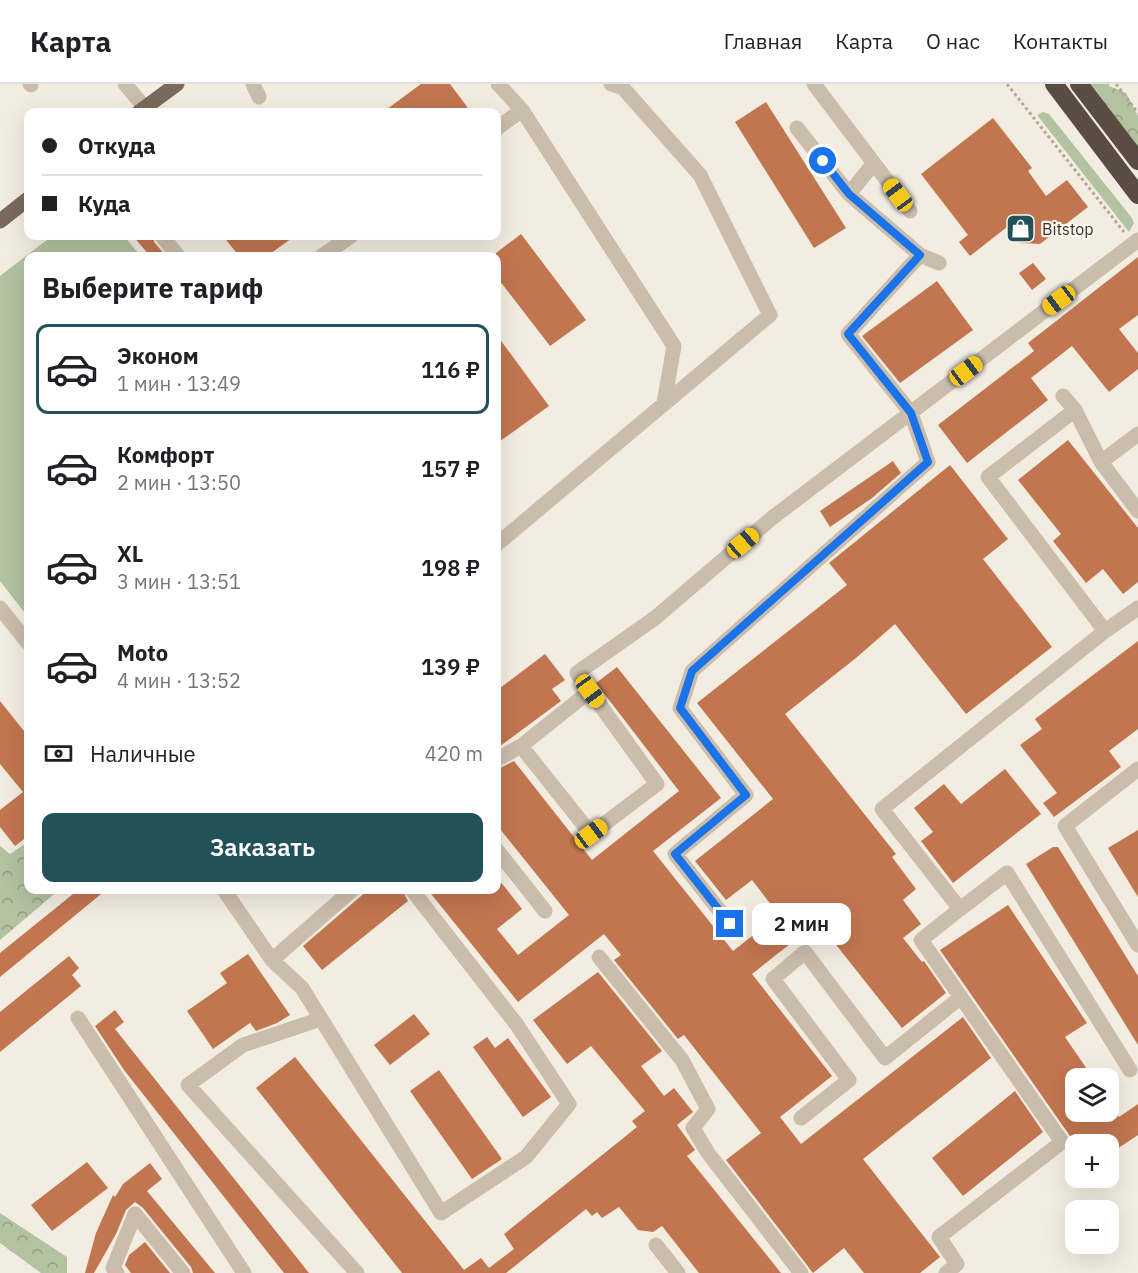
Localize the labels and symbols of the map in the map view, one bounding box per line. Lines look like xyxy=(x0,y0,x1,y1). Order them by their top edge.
route start xyxy=(809,147,836,174)
car xyxy=(880,175,916,215)
shop icon: Bitstop xyxy=(1005,213,1037,245)
place label: Bitstop xyxy=(1042,219,1094,239)
car xyxy=(1039,282,1079,318)
car xyxy=(946,353,986,389)
car xyxy=(724,524,762,562)
car xyxy=(572,671,608,711)
car xyxy=(571,816,611,852)
callout: 2 мин xyxy=(751,903,850,945)
route end xyxy=(716,910,743,937)

